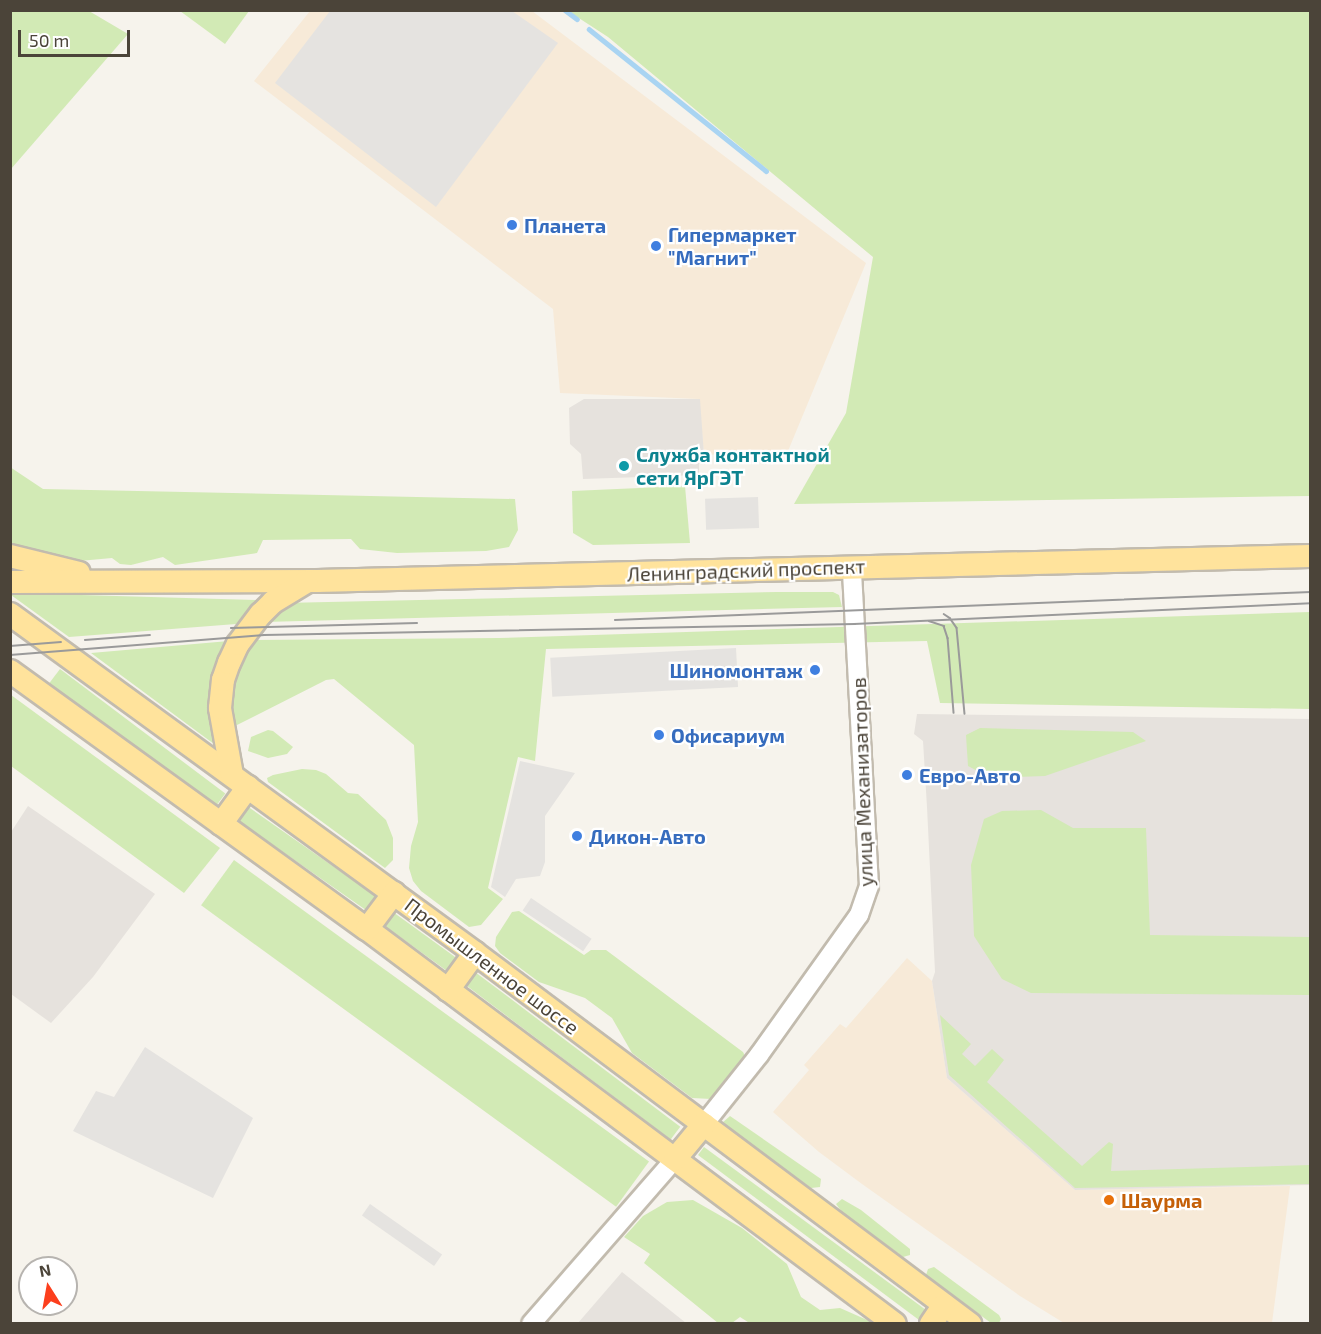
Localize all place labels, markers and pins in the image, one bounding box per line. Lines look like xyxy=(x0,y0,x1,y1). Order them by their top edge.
place label: Планета xyxy=(524,213,606,237)
marker: Планета xyxy=(505,218,519,232)
place label: Гипермаркет "Магнит" xyxy=(668,222,796,269)
marker: Гипермаркет "Магнит" xyxy=(649,239,663,253)
place label: Служба контактной сети ЯрГЭТ xyxy=(636,442,830,489)
marker: Служба контактной сети ЯрГЭТ xyxy=(617,459,631,473)
place label: Шиномонтаж xyxy=(670,658,803,682)
marker: Шиномонтаж xyxy=(808,663,822,677)
place label: Офисариум xyxy=(671,723,785,747)
marker: Офисариум xyxy=(652,728,666,742)
place label: Евро-Авто xyxy=(919,763,1021,787)
marker: Евро-Авто xyxy=(900,768,914,782)
place label: Дикон-Авто xyxy=(589,824,706,848)
marker: Дикон-Авто xyxy=(570,829,584,843)
place label: Шаурма xyxy=(1121,1188,1202,1212)
marker: Шаурма xyxy=(1102,1193,1116,1207)

